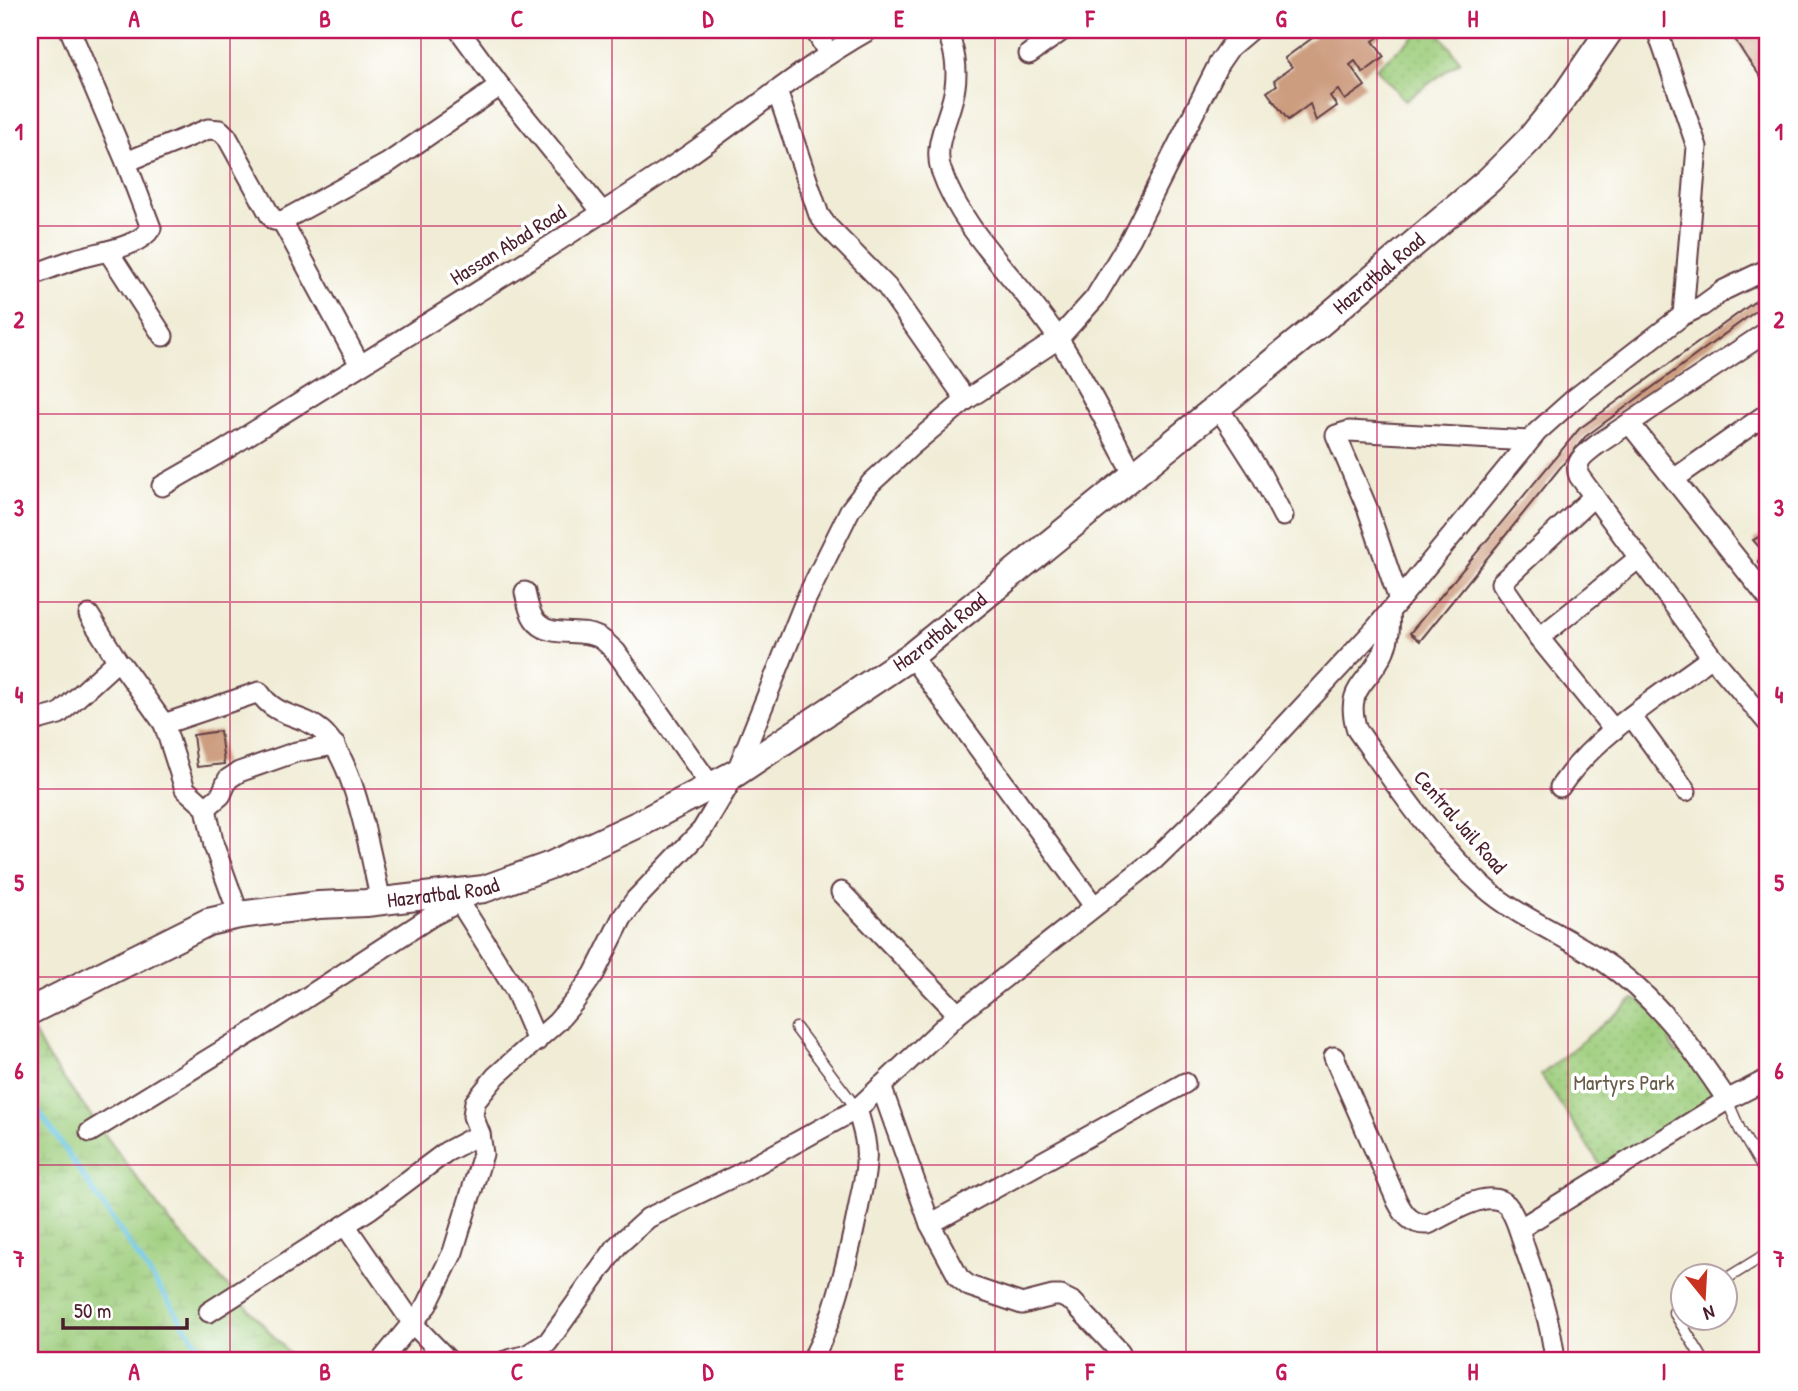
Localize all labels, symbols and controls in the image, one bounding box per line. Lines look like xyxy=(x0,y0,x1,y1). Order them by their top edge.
text: A xyxy=(128,3,140,34)
text: B xyxy=(319,3,331,34)
text: C xyxy=(511,3,523,34)
text: D xyxy=(703,3,715,34)
text: E xyxy=(894,3,905,34)
text: F xyxy=(1085,3,1096,34)
text: G xyxy=(1275,3,1287,34)
text: H xyxy=(1468,3,1479,34)
text: I xyxy=(1661,3,1667,34)
text: 1 xyxy=(15,116,23,147)
text: 1 xyxy=(1775,116,1783,147)
street label: Hassan Abad Road xyxy=(444,197,571,292)
street label: Hazratbal Road xyxy=(1326,226,1431,320)
text: 2 xyxy=(14,304,25,335)
text: 2 xyxy=(1774,304,1785,335)
text: 3 xyxy=(14,492,24,523)
text: 3 xyxy=(1774,492,1784,523)
street label: Hazratbal Road xyxy=(887,585,992,678)
text: 4 xyxy=(15,679,24,710)
text: 4 xyxy=(1775,679,1784,710)
street label: Central Jail Road xyxy=(1407,764,1514,880)
text: 5 xyxy=(14,867,24,898)
text: 5 xyxy=(1774,867,1784,898)
street label: Hazratbal Road xyxy=(385,870,503,914)
text: 6 xyxy=(14,1055,24,1086)
text: 6 xyxy=(1774,1055,1784,1086)
park label: Martyrs Park xyxy=(1573,1068,1675,1097)
text: 7 xyxy=(12,1243,25,1274)
text: 7 xyxy=(1772,1243,1785,1274)
north arrow xyxy=(1668,1262,1738,1332)
scale bar xyxy=(63,1286,187,1330)
text: 50 m xyxy=(74,1296,111,1325)
text: N xyxy=(1700,1299,1718,1327)
text: A xyxy=(128,1356,140,1387)
text: B xyxy=(319,1356,331,1387)
text: C xyxy=(511,1356,523,1387)
text: D xyxy=(703,1356,715,1387)
text: E xyxy=(894,1356,905,1387)
text: F xyxy=(1085,1356,1096,1387)
text: G xyxy=(1275,1356,1287,1387)
text: H xyxy=(1468,1356,1479,1387)
text: I xyxy=(1661,1356,1667,1387)

